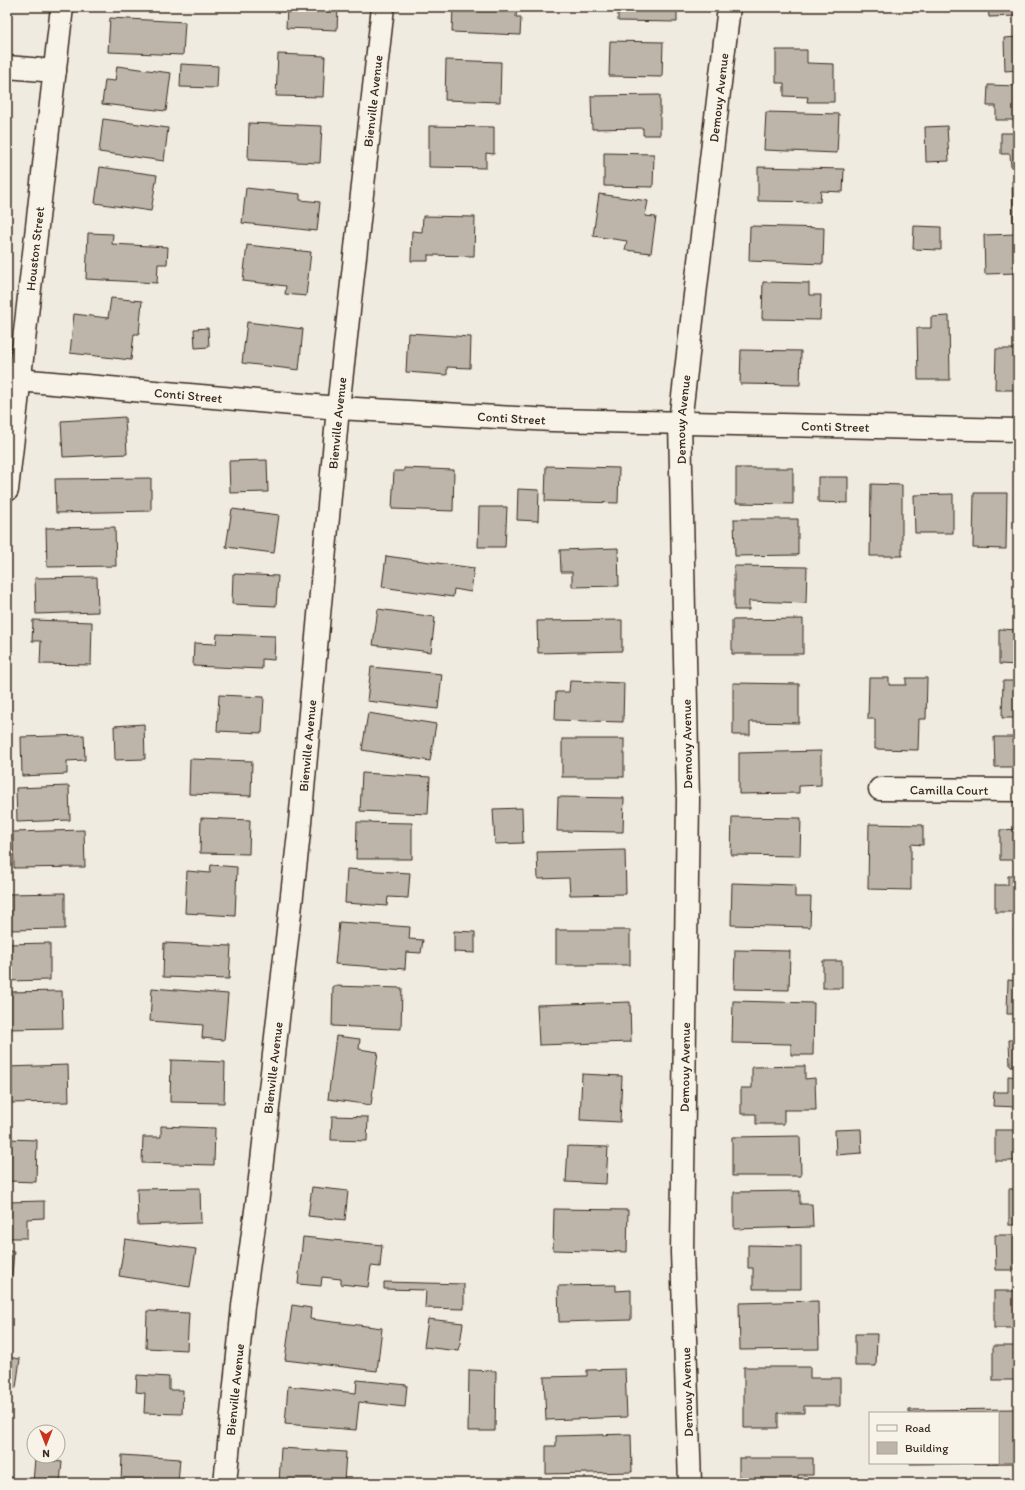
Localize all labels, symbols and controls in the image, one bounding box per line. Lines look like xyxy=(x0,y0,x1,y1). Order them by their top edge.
street label: Demouy Avenue xyxy=(706,52,731,143)
street label: Bienville Avenue xyxy=(360,54,385,148)
street label: Houston Street xyxy=(22,206,47,292)
street label: Demouy Avenue xyxy=(672,374,693,464)
street label: Bienville Avenue xyxy=(325,376,349,470)
street label: Conti Street xyxy=(154,384,223,405)
street label: Conti Street xyxy=(477,408,546,427)
street label: Conti Street xyxy=(801,418,870,434)
street label: Bienville Avenue xyxy=(295,699,319,792)
street label: Demouy Avenue xyxy=(679,699,695,789)
street label: Camilla Court xyxy=(910,782,988,797)
street label: Bienville Avenue xyxy=(260,1021,285,1115)
street label: Demouy Avenue xyxy=(676,1022,693,1112)
street label: Bienville Avenue xyxy=(222,1343,247,1436)
street label: Demouy Avenue xyxy=(678,1347,696,1437)
legend xyxy=(869,1412,999,1464)
text: Road xyxy=(905,1421,931,1435)
north arrow xyxy=(26,1424,66,1464)
text: Building xyxy=(905,1441,949,1455)
text: N xyxy=(42,1447,50,1460)

